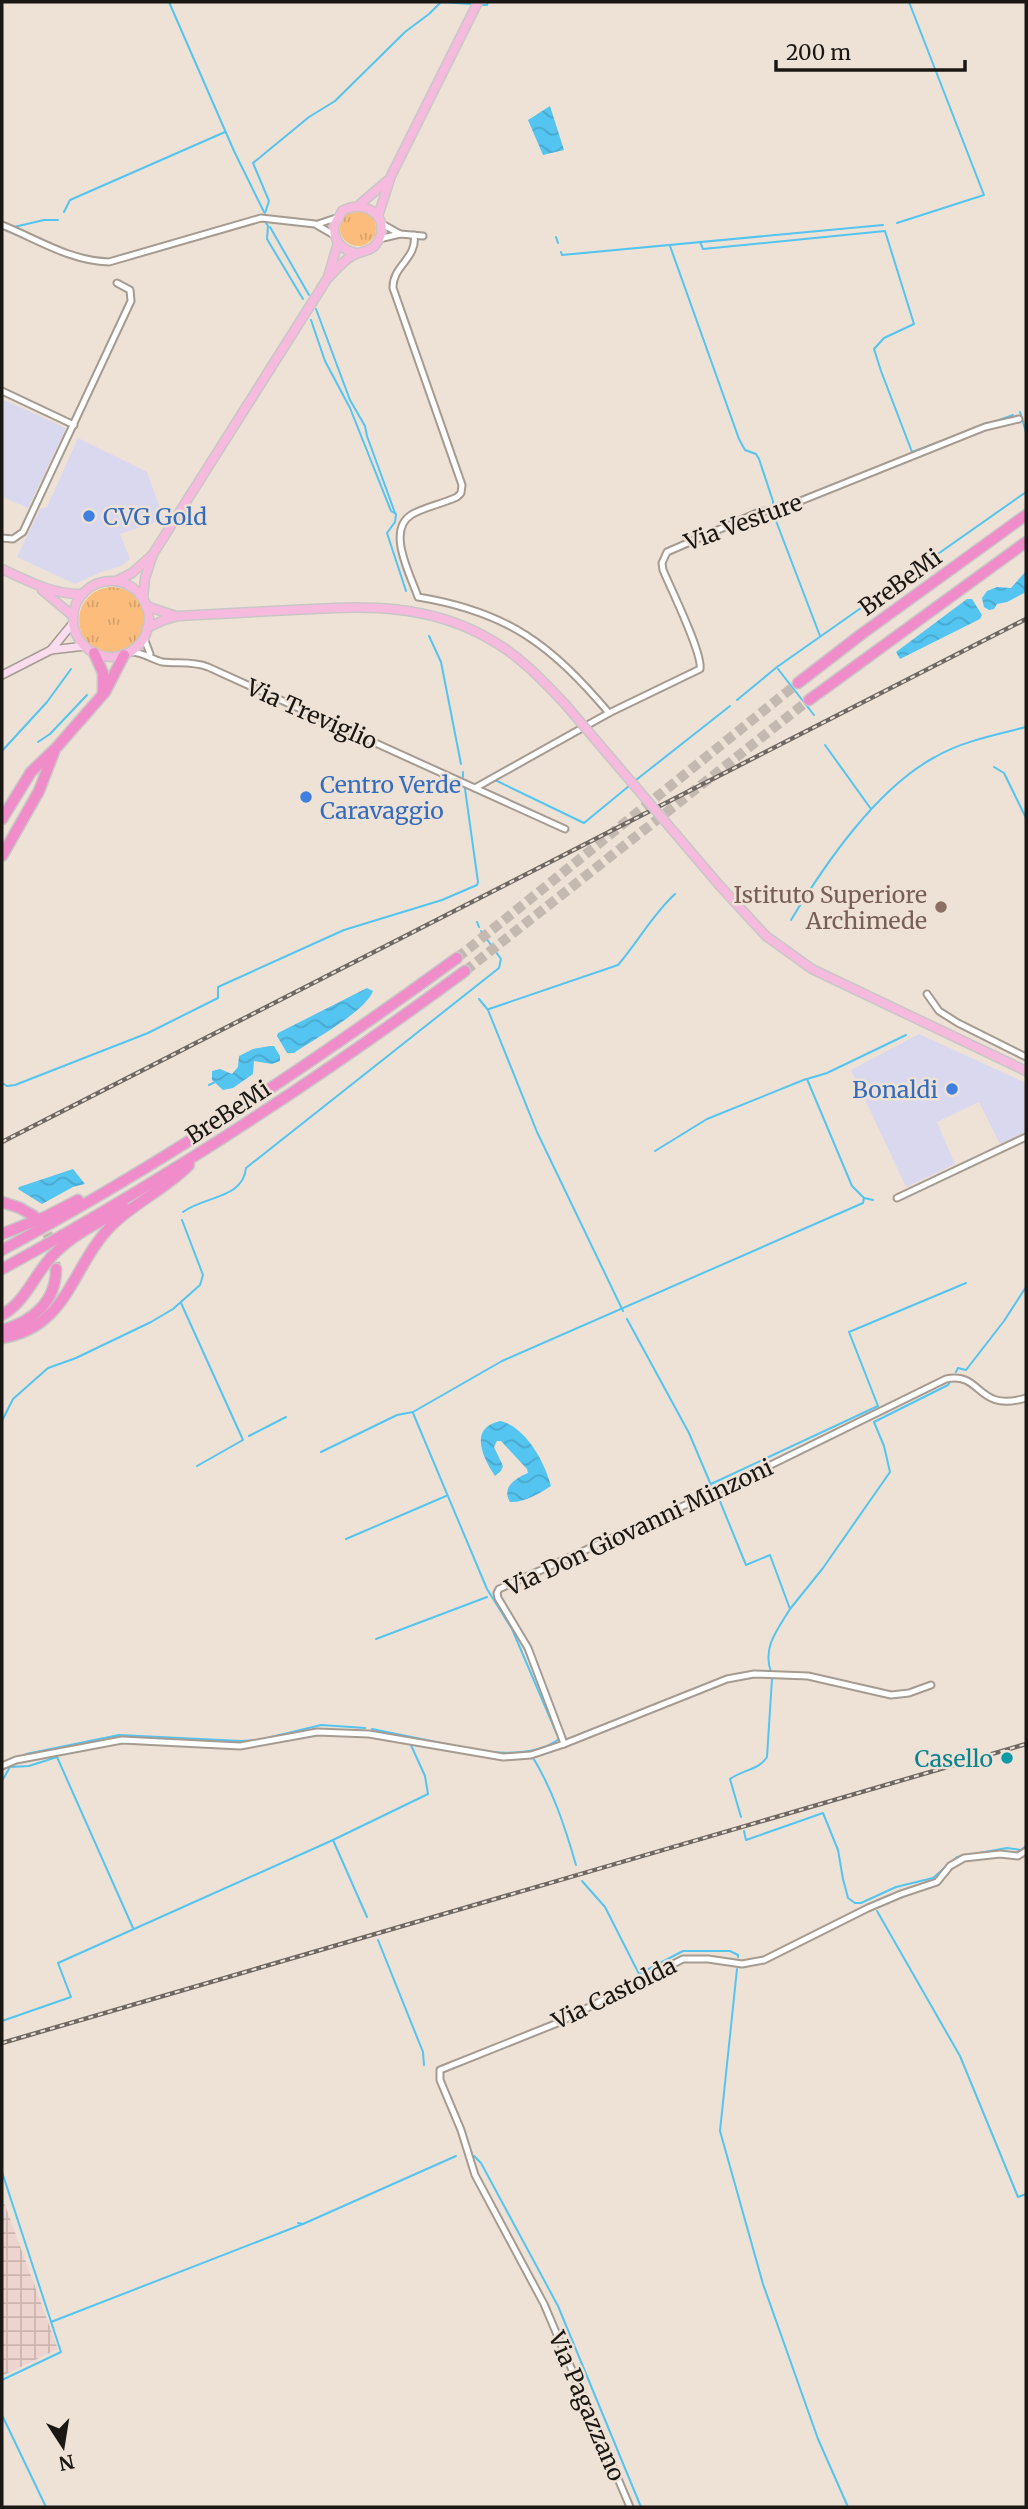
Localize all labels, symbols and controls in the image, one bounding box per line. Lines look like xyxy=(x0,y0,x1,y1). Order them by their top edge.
scale bar xyxy=(776,28,965,72)
text: 200 m xyxy=(786,39,851,66)
street label: Via Vesture xyxy=(679,487,806,557)
place label: CVG Gold xyxy=(103,502,207,531)
marker: CVG Gold xyxy=(81,508,97,524)
street label: BreBeMi xyxy=(853,542,947,622)
street label: Via Treviglio xyxy=(241,672,382,756)
place label: Centro Verde Caravaggio xyxy=(320,770,461,825)
marker: Centro Verde Caravaggio xyxy=(298,789,314,805)
place label: Istituto Superiore Archimede xyxy=(734,880,927,935)
marker: Istituto Superiore Archimede xyxy=(933,899,949,915)
street label: BreBeMi xyxy=(180,1074,276,1150)
place label: Bonaldi xyxy=(852,1075,938,1104)
marker: Bonaldi xyxy=(944,1081,960,1097)
street label: Via Don Giovanni Minzoni xyxy=(500,1452,777,1602)
place label: Casello xyxy=(915,1744,993,1773)
marker: Casello xyxy=(999,1750,1015,1766)
street label: Via Castolda xyxy=(546,1950,681,2036)
street label: Via Pagazzano xyxy=(542,2326,632,2485)
north arrow xyxy=(28,2411,98,2481)
text: N xyxy=(57,2449,76,2476)

